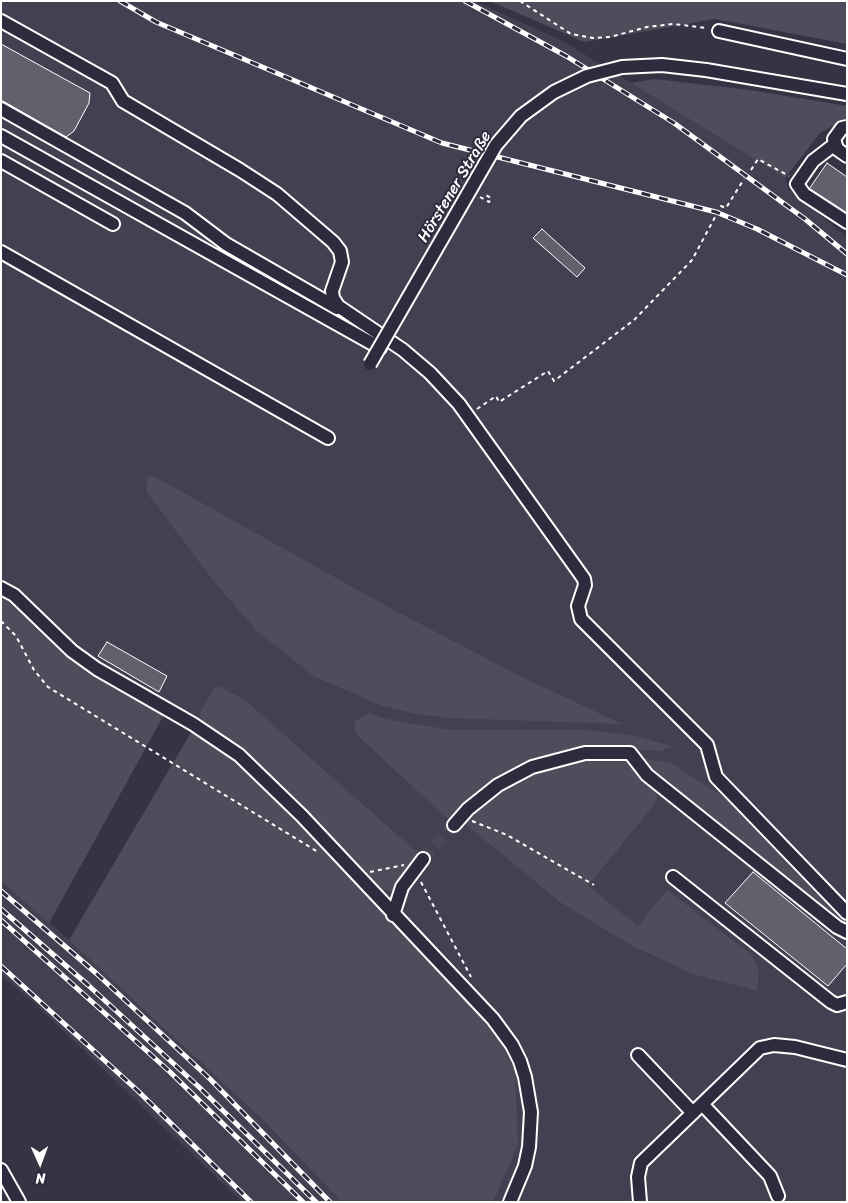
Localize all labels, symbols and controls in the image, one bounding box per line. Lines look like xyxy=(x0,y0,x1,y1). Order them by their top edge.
street label: Hörstener Straße xyxy=(414,128,496,246)
north arrow xyxy=(15,1138,65,1188)
text: N xyxy=(35,1166,46,1191)

